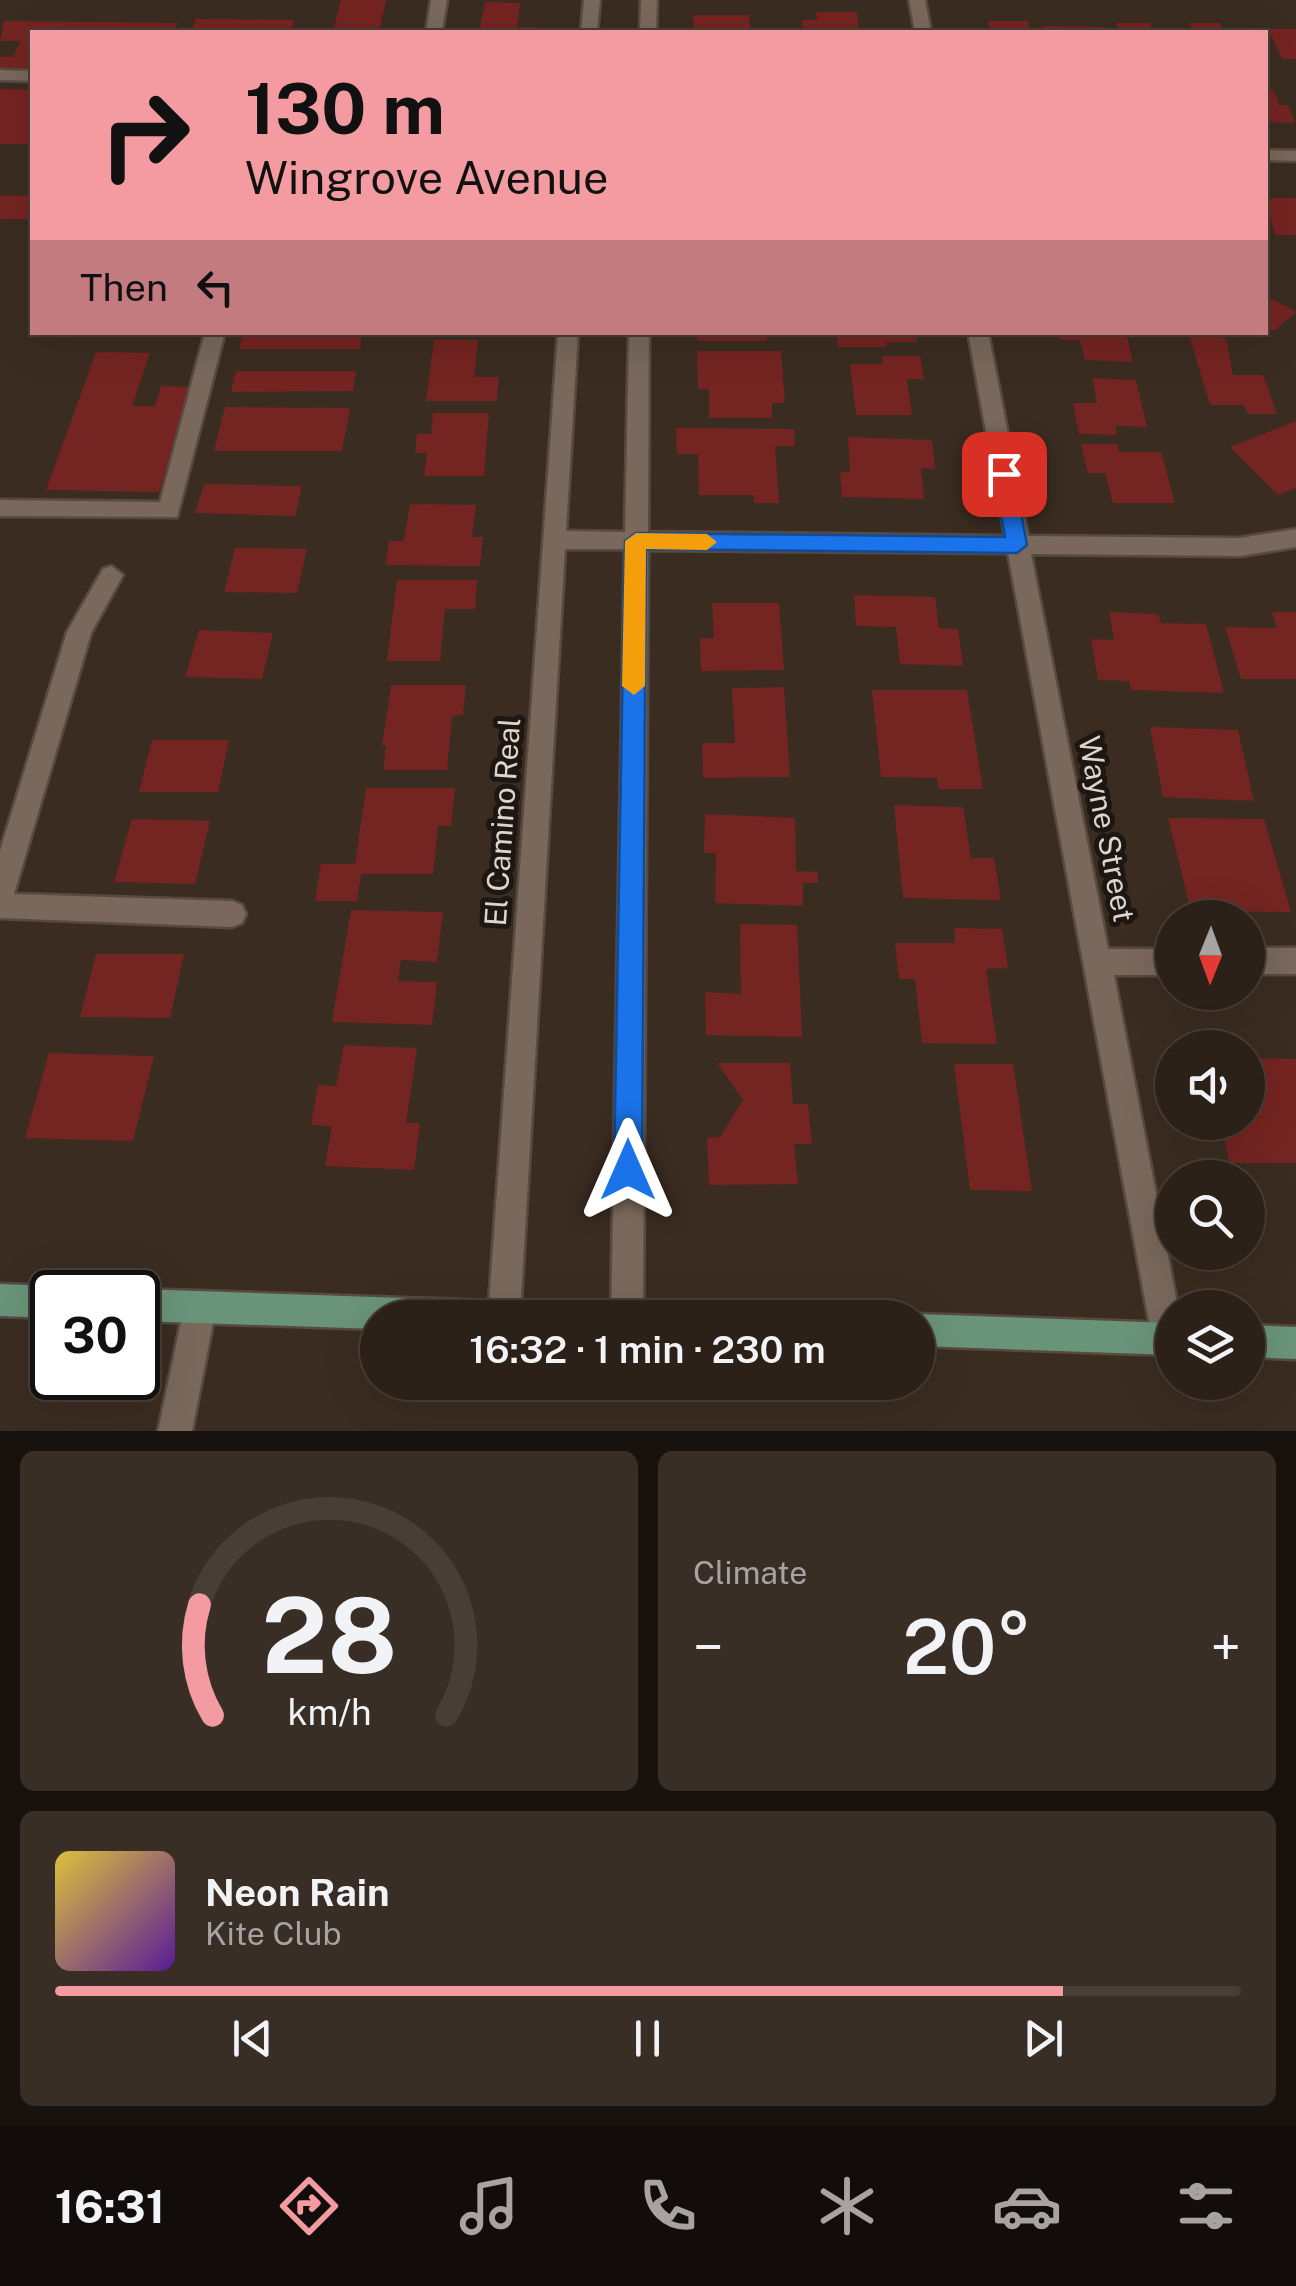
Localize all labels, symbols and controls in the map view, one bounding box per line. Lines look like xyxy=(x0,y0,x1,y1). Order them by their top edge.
text: 130 m xyxy=(245,67,445,150)
icon: right xyxy=(80,70,210,200)
text: Wingrove Avenue xyxy=(245,151,608,204)
icon: left xyxy=(188,260,243,315)
text: Then xyxy=(80,265,168,310)
pin xyxy=(962,432,1047,517)
icon: arrive xyxy=(977,447,1032,502)
street label: El Camino Real xyxy=(477,716,527,927)
street label: Wayne Street xyxy=(1071,733,1143,925)
north arrow xyxy=(1155,900,1265,1010)
map controls xyxy=(1155,900,1265,1400)
button: sound xyxy=(1155,1030,1265,1140)
position arrow xyxy=(576,1118,680,1222)
button: search xyxy=(1155,1160,1265,1270)
speed limit sign: 30 xyxy=(30,1270,160,1400)
button: layers xyxy=(1155,1290,1265,1400)
text: 16:32 · 1 min · 230 m xyxy=(469,1327,826,1372)
text: Climate xyxy=(693,1554,807,1591)
text: 28 xyxy=(261,1574,397,1696)
text: 20° xyxy=(903,1603,1031,1691)
text: − xyxy=(693,1615,724,1679)
text: + xyxy=(1210,1615,1241,1679)
text: km/h xyxy=(287,1691,371,1733)
text: Neon Rain xyxy=(205,1870,389,1915)
text: Kite Club xyxy=(205,1915,342,1952)
icon: previous xyxy=(225,2011,280,2066)
icon: pause xyxy=(620,2011,675,2066)
icon: next xyxy=(1016,2011,1071,2066)
icon: directions xyxy=(274,2171,344,2241)
icon: music xyxy=(454,2171,524,2241)
icon: phone xyxy=(633,2171,703,2241)
icon: climate xyxy=(812,2171,882,2241)
icon: car xyxy=(992,2171,1062,2241)
icon: filters xyxy=(1171,2171,1241,2241)
text: 16:31 xyxy=(55,2180,165,2233)

